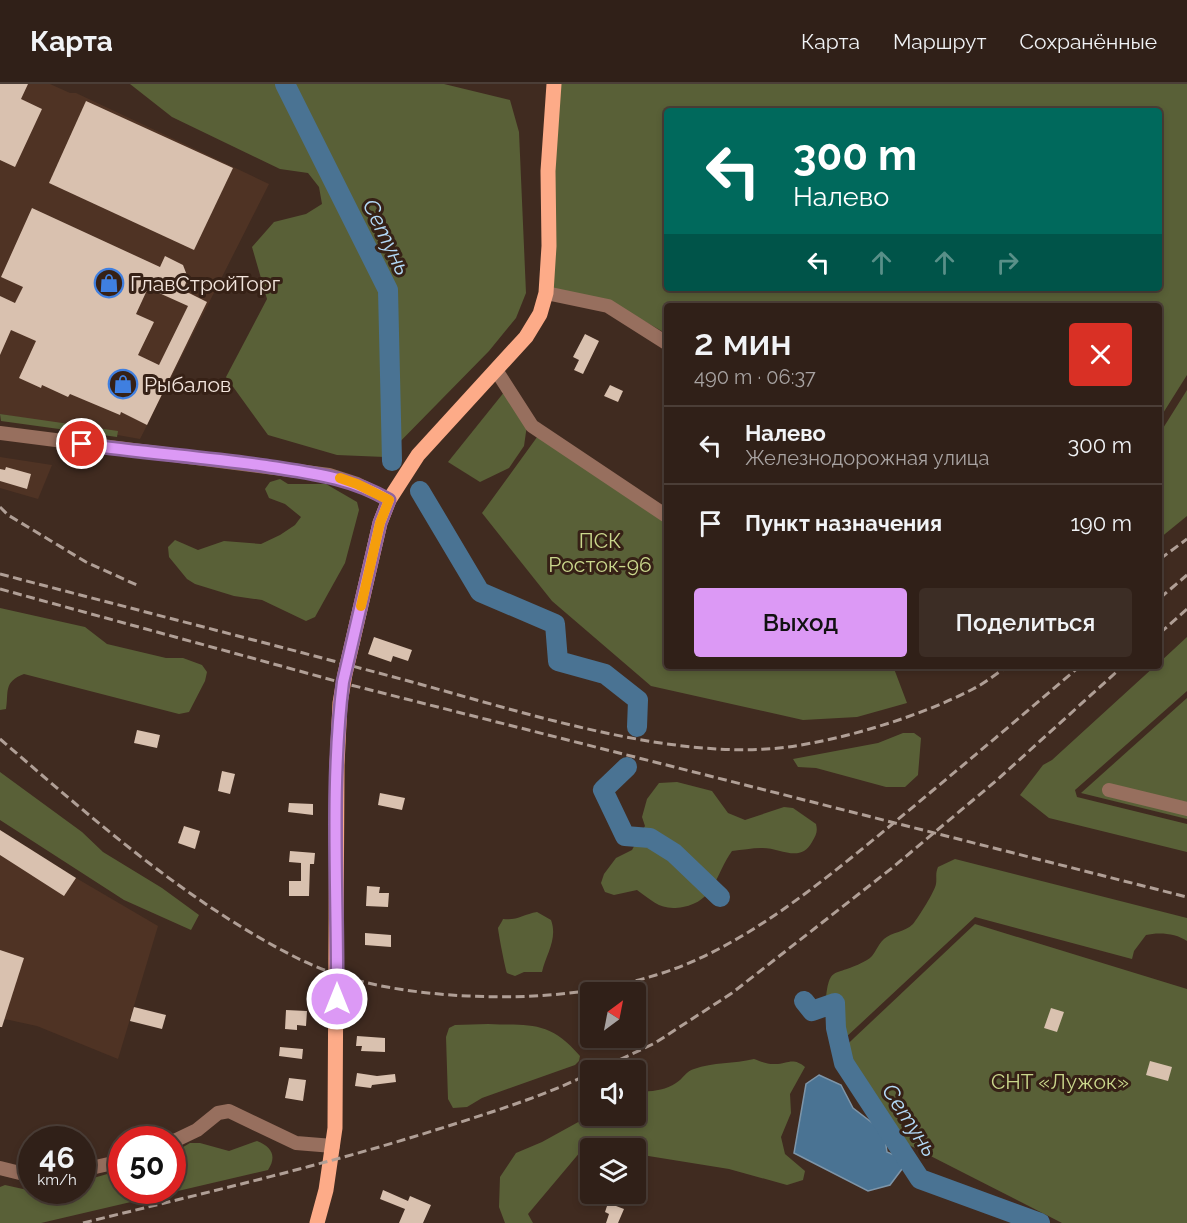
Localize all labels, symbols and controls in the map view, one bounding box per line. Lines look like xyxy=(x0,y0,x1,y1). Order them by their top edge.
text: Карта xyxy=(30,25,113,58)
text: Карта xyxy=(801,29,860,54)
text: Маршрут xyxy=(893,29,986,54)
text: Сохранённые xyxy=(1019,29,1157,54)
text: 300 m xyxy=(793,131,917,180)
icon: left xyxy=(694,132,772,210)
text: Налево xyxy=(793,181,889,212)
water label: Сетунь xyxy=(357,195,417,279)
icon: left xyxy=(802,246,835,279)
icon: ahead xyxy=(865,246,898,279)
icon: ahead xyxy=(928,246,961,279)
icon: right xyxy=(991,246,1024,279)
shop icon: ГлавСтройТорг xyxy=(93,267,125,299)
place label: ГлавСтройТорг xyxy=(130,271,281,296)
text: 2 мин xyxy=(694,321,792,363)
button: close xyxy=(1069,323,1132,386)
text: 490 m · 06:37 xyxy=(694,365,816,389)
shop icon: Рыбалов xyxy=(107,368,139,400)
place label: Рыбалов xyxy=(144,372,231,397)
pin xyxy=(56,418,107,469)
text: Налево xyxy=(745,420,826,446)
icon: arrive xyxy=(65,427,98,460)
icon: left xyxy=(694,429,727,462)
text: 300 m xyxy=(1067,432,1132,458)
text: Железнодорожная улица xyxy=(745,446,989,470)
icon: arrive xyxy=(694,507,727,540)
text: Пункт назначения xyxy=(745,510,942,536)
text: 190 m xyxy=(1070,510,1132,536)
park label: ПСК Росток-96 xyxy=(548,528,652,577)
button: Выход xyxy=(694,588,907,657)
button: Поделиться xyxy=(919,588,1132,657)
position arrow xyxy=(305,967,369,1031)
north arrow xyxy=(580,982,646,1048)
map controls xyxy=(580,982,646,1204)
button: sound xyxy=(580,1060,646,1126)
park label: СНТ «Лужок» xyxy=(991,1069,1129,1094)
water label: Сетунь xyxy=(877,1079,943,1161)
speed limit sign: 50 xyxy=(108,1126,186,1204)
button: layers xyxy=(580,1138,646,1204)
text: 46 xyxy=(39,1140,75,1175)
text: km/h xyxy=(37,1171,77,1189)

